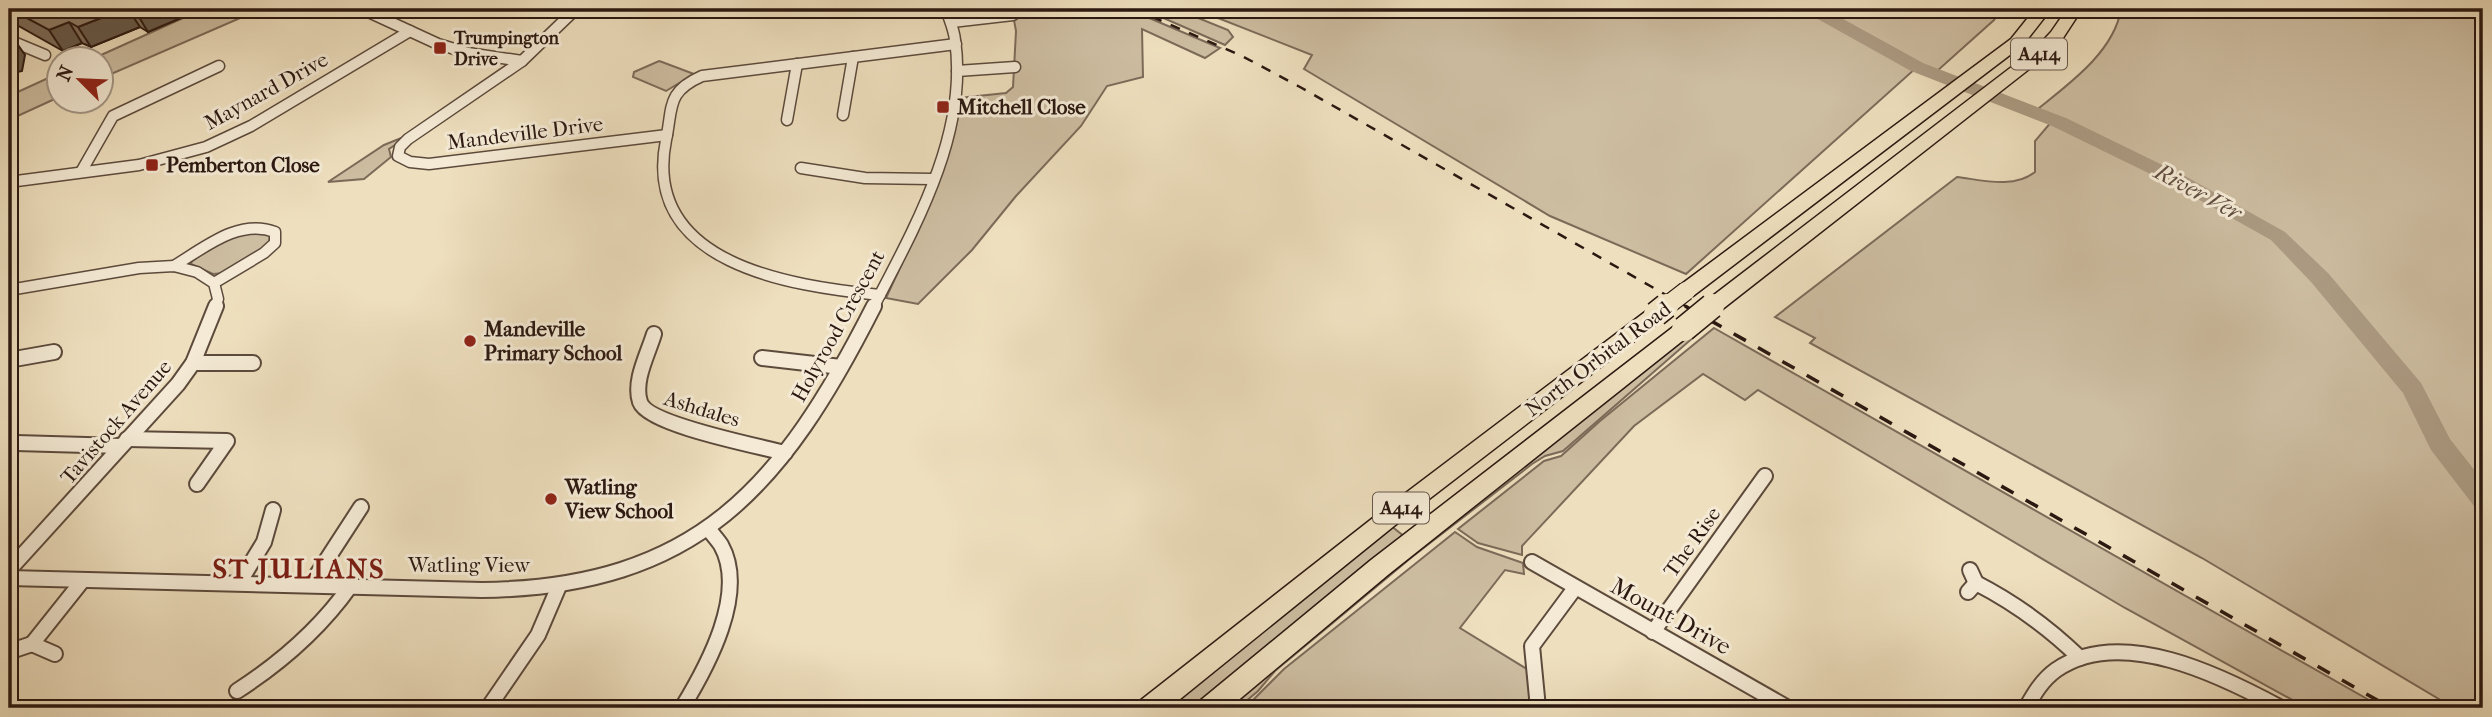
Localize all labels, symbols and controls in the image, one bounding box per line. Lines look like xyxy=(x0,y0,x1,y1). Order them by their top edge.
place label: Trumpington Drive xyxy=(453,28,560,70)
road number: A414 xyxy=(2011,38,2067,70)
marker: Trumpington Drive xyxy=(432,40,448,56)
north arrow xyxy=(46,46,116,116)
street label: Maynard Drive xyxy=(200,47,332,135)
text: N xyxy=(52,62,79,85)
place label: Mitchell Close xyxy=(956,95,1086,119)
marker: Mitchell Close xyxy=(935,99,951,115)
street label: Mandeville Drive xyxy=(446,112,604,154)
place label: Pemberton Close xyxy=(166,153,320,177)
marker: Pemberton Close xyxy=(144,157,160,173)
water label: River Ver xyxy=(2148,157,2247,227)
street label: Holyrood Crescent xyxy=(786,246,890,406)
street label: North Orbital Road xyxy=(1521,296,1676,421)
place label: Mandeville Primary School xyxy=(483,317,622,365)
marker: Mandeville Primary School xyxy=(462,333,478,349)
street label: Tavistock Avenue xyxy=(56,355,176,489)
street label: Ashdales xyxy=(660,386,743,432)
place label: Watling View School xyxy=(564,475,674,523)
marker: Watling View School xyxy=(543,491,559,507)
road number: A414 xyxy=(1373,492,1429,524)
street label: The Rise xyxy=(1659,502,1725,582)
district label: ST JULIANS xyxy=(212,552,386,585)
street label: Watling View xyxy=(407,553,531,577)
street label: Mount Drive xyxy=(1606,571,1736,661)

